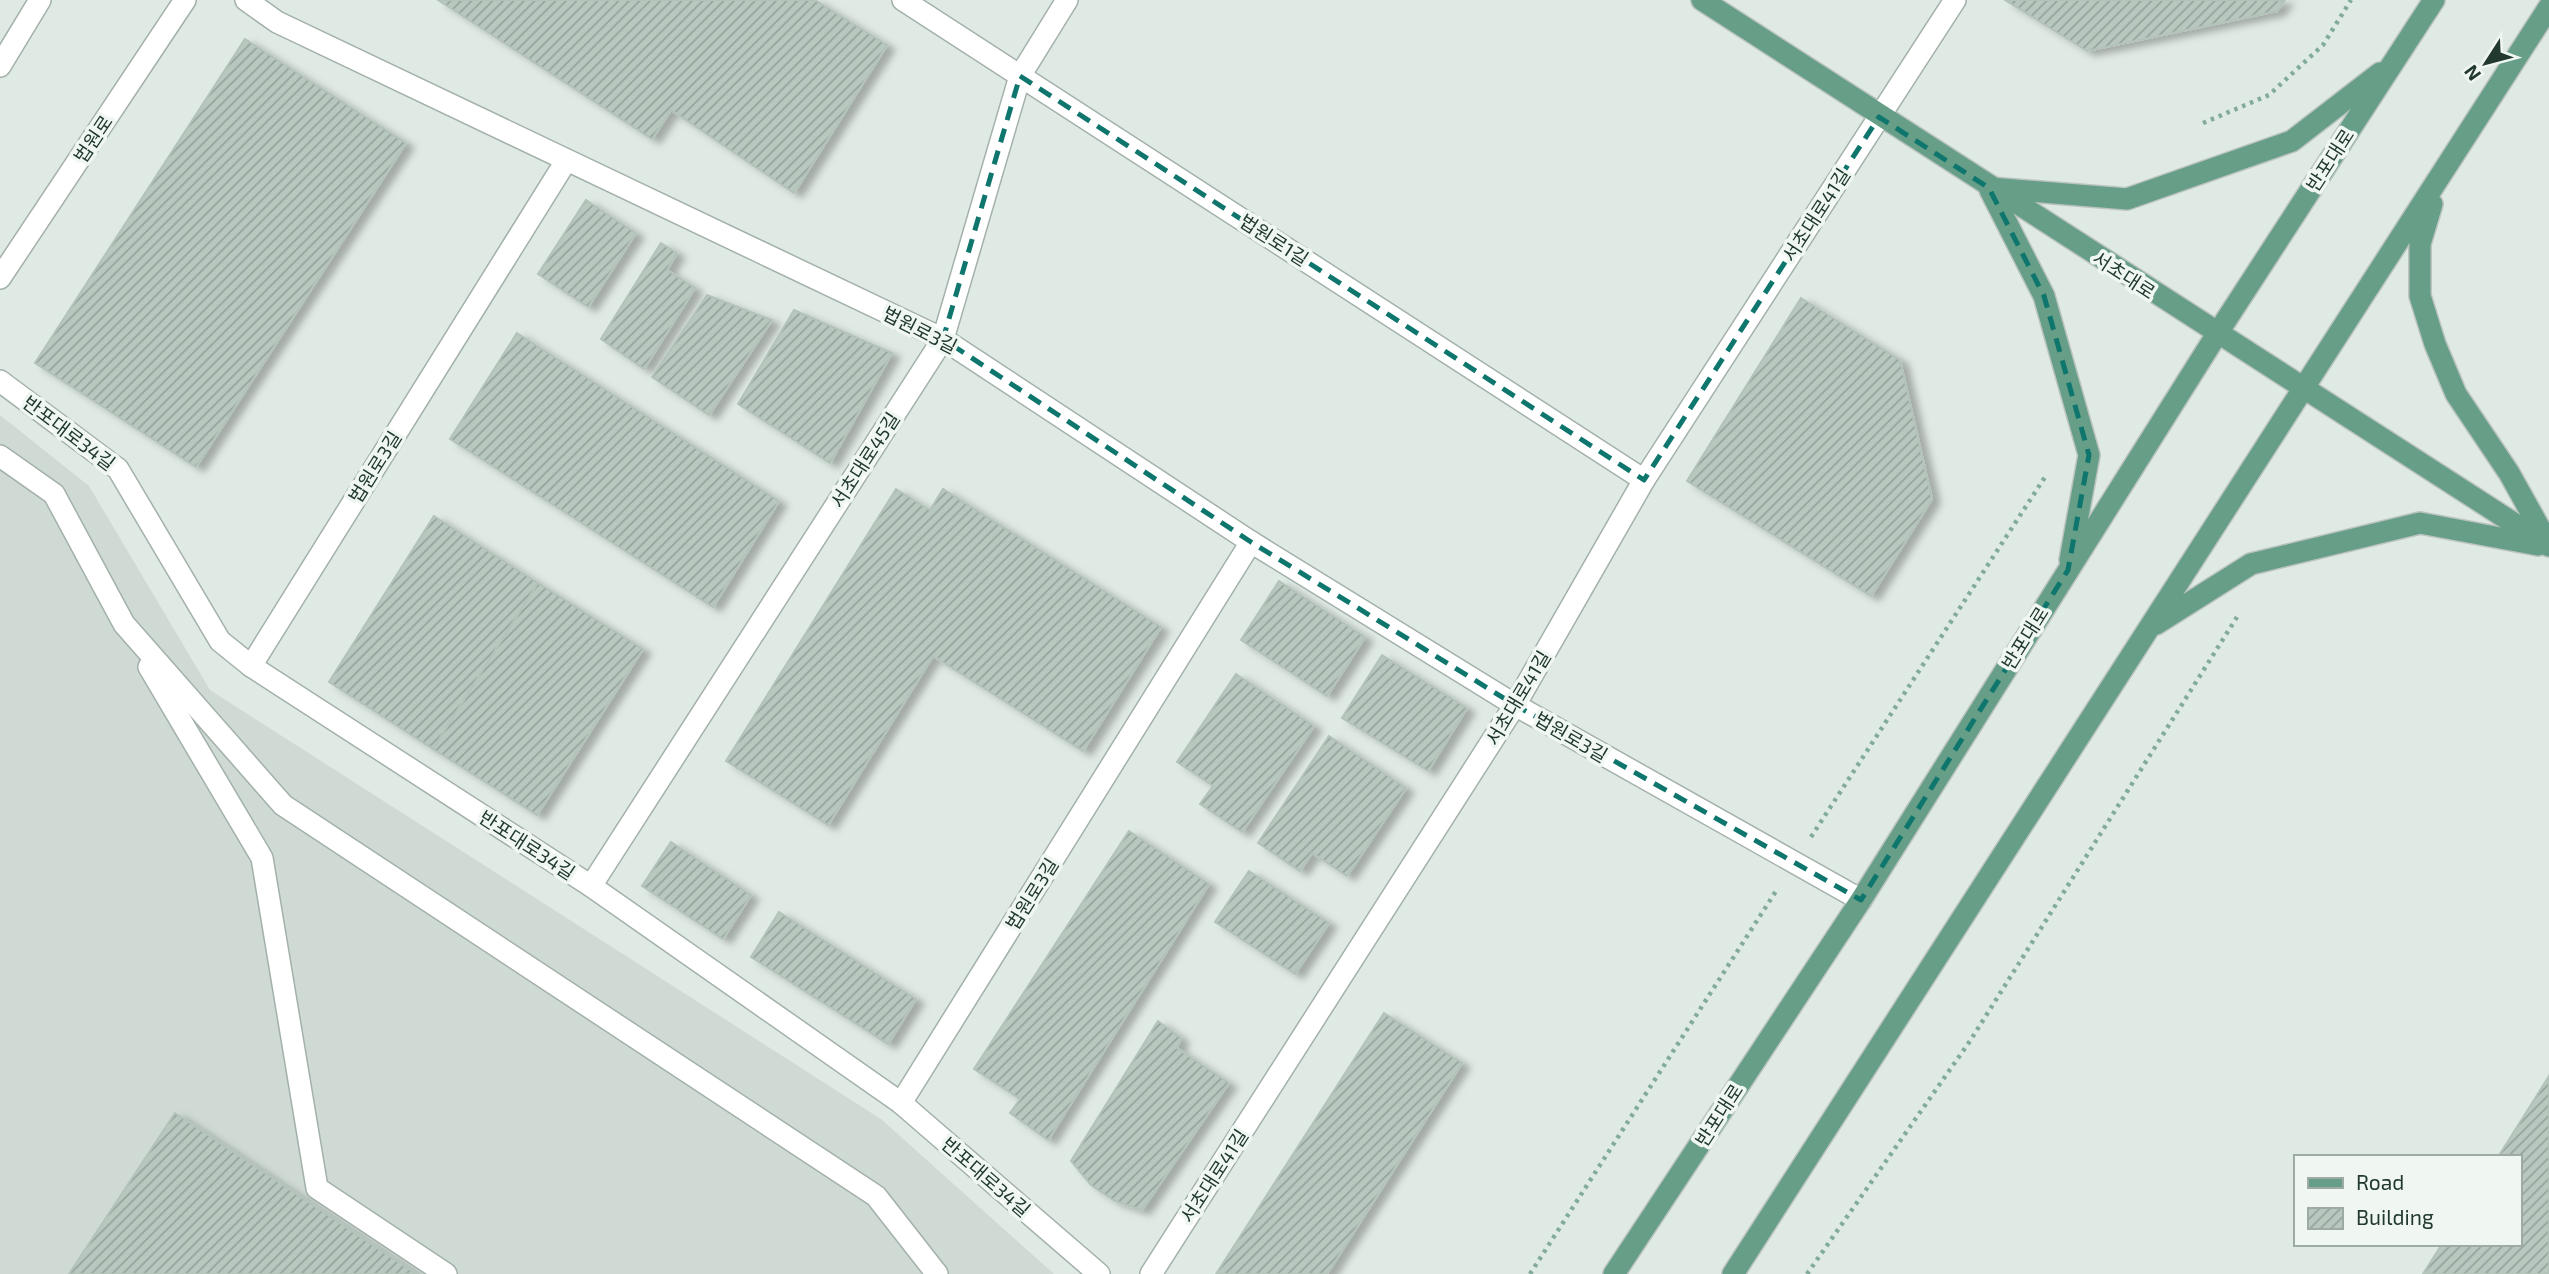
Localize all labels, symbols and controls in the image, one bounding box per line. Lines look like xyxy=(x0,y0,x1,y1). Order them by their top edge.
north arrow xyxy=(2451,28,2521,98)
text: N xyxy=(2459,61,2485,86)
street label: 법원로 xyxy=(68,111,117,167)
street label: 반포대로 xyxy=(2301,124,2358,195)
street label: 서초대로41길 xyxy=(1777,164,1854,266)
street label: 법원로1길 xyxy=(1236,209,1313,270)
street label: 서초대로 xyxy=(2089,246,2160,303)
street label: 법원로3길 xyxy=(879,301,961,358)
street label: 반포대로34길 xyxy=(19,390,120,475)
street label: 서초대로45길 xyxy=(825,408,904,512)
street label: 법원로3길 xyxy=(343,427,406,507)
street label: 반포대로 xyxy=(1996,602,2053,673)
street label: 서초대로41길 xyxy=(1480,646,1555,749)
street label: 법원로3길 xyxy=(1531,706,1612,767)
street label: 반포대로34길 xyxy=(475,805,580,884)
street label: 법원로3길 xyxy=(1000,854,1063,934)
street label: 반포대로 xyxy=(1690,1079,1747,1150)
street label: 서초대로41길 xyxy=(1175,1125,1252,1227)
street label: 반포대로34길 xyxy=(937,1132,1035,1221)
legend xyxy=(2294,1155,2521,1246)
text: Road xyxy=(2356,1169,2404,1194)
text: Building xyxy=(2356,1204,2434,1229)

